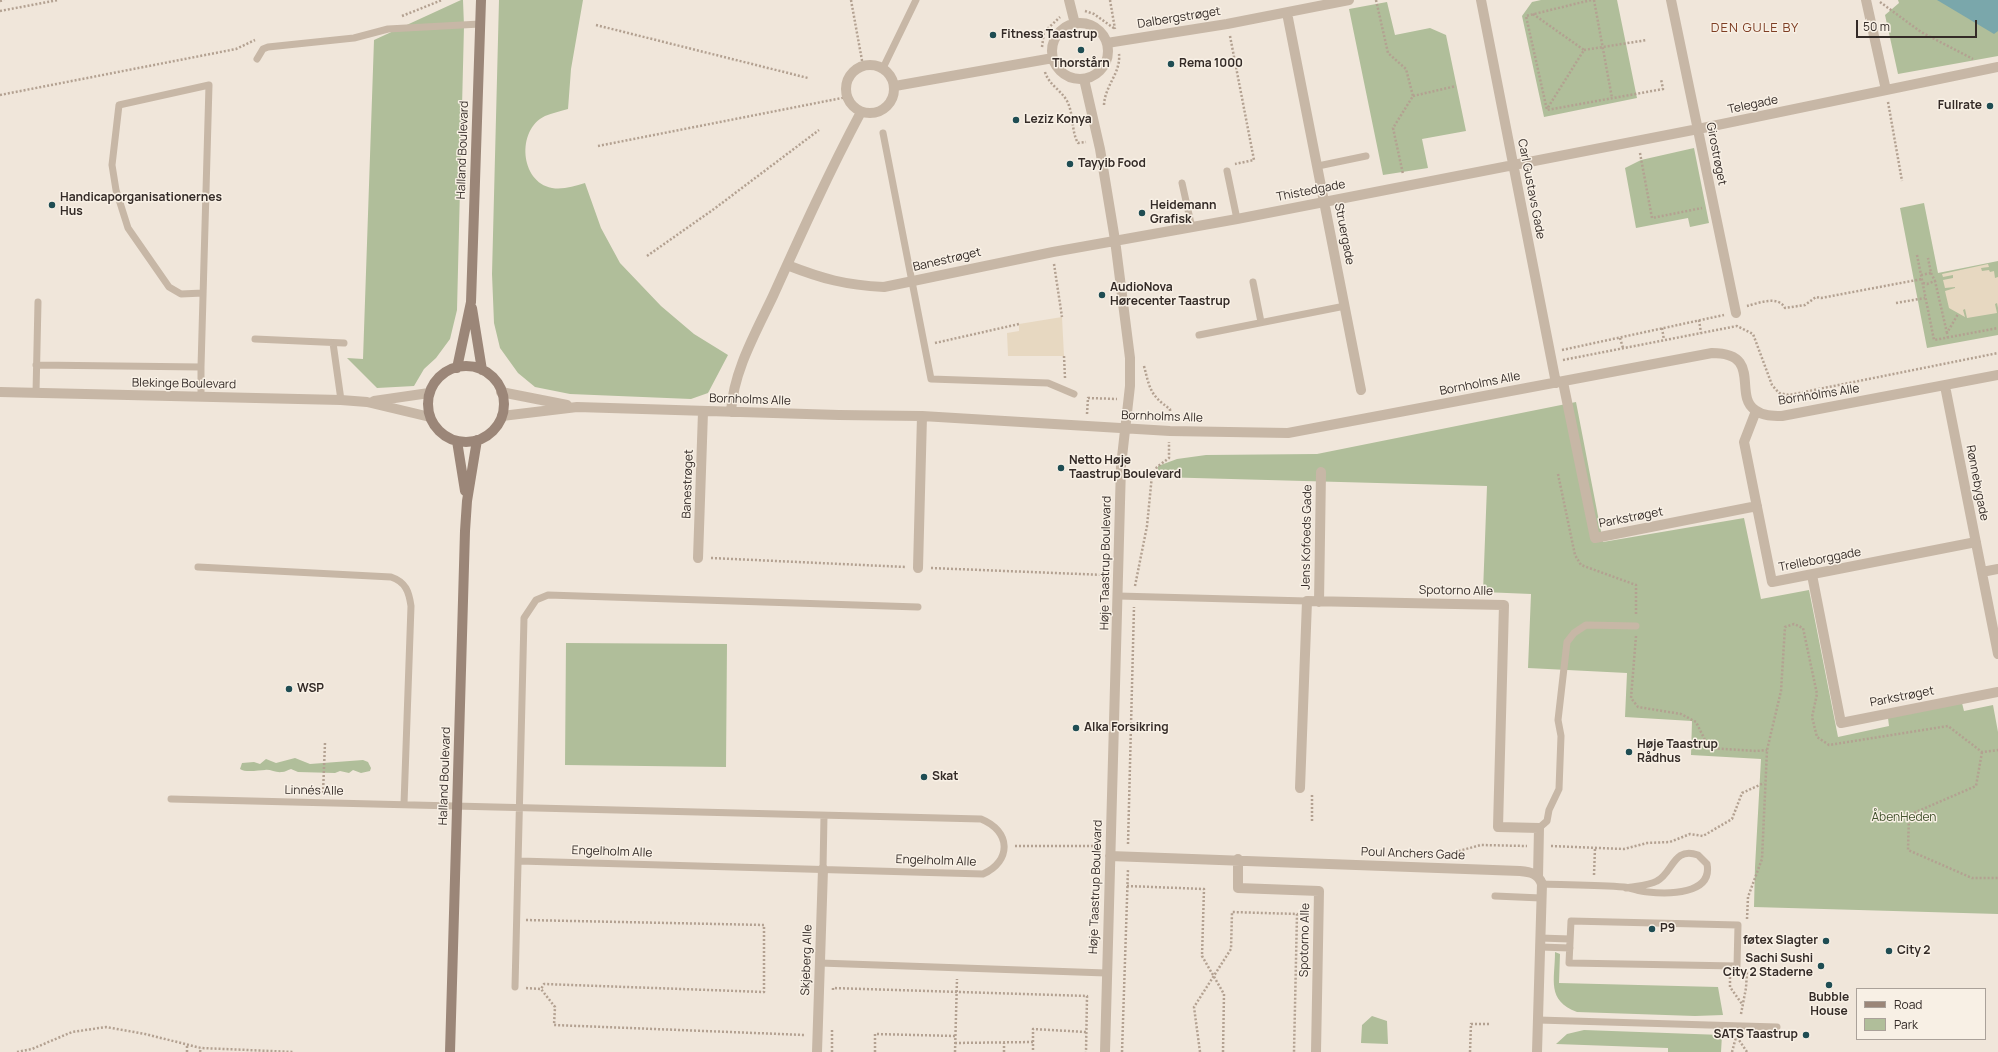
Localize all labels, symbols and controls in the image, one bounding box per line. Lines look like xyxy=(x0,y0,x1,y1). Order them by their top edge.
street label: Dalbergstrøget xyxy=(1136,4,1222,32)
scale bar xyxy=(1858,12,1979,38)
text: 50 m xyxy=(1863,18,1890,35)
district label: DEN GULE BY xyxy=(1711,20,1799,36)
place label: Fitness Taastrup xyxy=(1001,28,1098,42)
marker: Fitness Taastrup xyxy=(988,30,998,40)
marker: Thorstårn xyxy=(1076,45,1086,55)
place label: Thorstårn xyxy=(1052,57,1110,71)
place label: Rema 1000 xyxy=(1179,57,1243,71)
marker: Rema 1000 xyxy=(1166,59,1176,69)
street label: Telegade xyxy=(1727,93,1779,117)
place label: Fullrate xyxy=(1938,99,1982,113)
street label: Halland Boulevard xyxy=(454,100,472,200)
marker: Fullrate xyxy=(1985,101,1995,111)
place label: Leziz Konya xyxy=(1024,113,1092,127)
marker: Leziz Konya xyxy=(1011,115,1021,125)
street label: Girostrøget xyxy=(1703,121,1729,187)
street label: Carl Gustavs Gade xyxy=(1514,138,1548,240)
place label: Tayyib Food xyxy=(1078,157,1146,171)
marker: Tayyib Food xyxy=(1065,159,1075,169)
street label: Thistedgade xyxy=(1275,177,1347,205)
place label: Handicaporganisationernes Hus xyxy=(60,191,222,219)
place label: Heidemann Grafisk xyxy=(1150,199,1216,227)
marker: Handicaporganisationernes Hus xyxy=(47,200,57,210)
street label: Struergade xyxy=(1331,202,1357,266)
marker: Heidemann Grafisk xyxy=(1137,208,1147,218)
street label: Banestrøget xyxy=(912,245,982,275)
place label: AudioNova Hørecenter Taastrup xyxy=(1110,281,1230,309)
marker: AudioNova Hørecenter Taastrup xyxy=(1097,290,1107,300)
street label: Bornholms Alle xyxy=(1438,369,1522,399)
street label: Blekinge Boulevard xyxy=(132,376,236,392)
street label: Bornholms Alle xyxy=(1777,381,1861,409)
street label: Bornholms Alle xyxy=(709,391,791,409)
street label: Bornholms Alle xyxy=(1121,408,1203,426)
street label: Rønnebygade xyxy=(1963,444,1991,522)
street label: Banestrøget xyxy=(680,449,696,519)
place label: Netto Høje Taastrup Boulevard xyxy=(1069,454,1181,482)
marker: Netto Høje Taastrup Boulevard xyxy=(1056,463,1066,473)
street label: Jens Kofoeds Gade xyxy=(1299,484,1315,590)
street label: Høje Taastrup Boulevard xyxy=(1098,496,1114,630)
street label: Parkstrøget xyxy=(1598,505,1664,531)
street label: Trelleborggade xyxy=(1778,545,1862,575)
street label: Spotorno Alle xyxy=(1419,583,1493,599)
place label: WSP xyxy=(297,682,324,696)
marker: WSP xyxy=(284,684,294,694)
street label: Parkstrøget xyxy=(1869,684,1935,710)
place label: Alka Forsikring xyxy=(1084,721,1169,735)
marker: Alka Forsikring xyxy=(1071,723,1081,733)
street label: Halland Boulevard xyxy=(436,726,454,826)
place label: Høje Taastrup Rådhus xyxy=(1637,738,1718,766)
marker: Høje Taastrup Rådhus xyxy=(1624,747,1634,757)
place label: Skat xyxy=(932,770,958,784)
marker: Skat xyxy=(919,772,929,782)
street label: Linnés Alle xyxy=(284,783,344,799)
park label: ÅbenHeden xyxy=(1872,811,1936,825)
street label: Høje Taastrup Boulevard xyxy=(1086,820,1106,954)
street label: Engelholm Alle xyxy=(571,843,653,861)
street label: Poul Anchers Gade xyxy=(1361,845,1465,863)
street label: Engelholm Alle xyxy=(895,852,977,870)
street label: Spotorno Alle xyxy=(1297,903,1313,977)
place label: P9 xyxy=(1660,922,1675,936)
street label: Skjeberg Alle xyxy=(799,924,815,996)
marker: P9 xyxy=(1647,924,1657,934)
place label: føtex Slagter xyxy=(1743,934,1818,948)
marker: føtex Slagter xyxy=(1821,936,1831,946)
place label: City 2 xyxy=(1897,944,1931,958)
marker: City 2 xyxy=(1884,946,1894,956)
place label: Sachi Sushi City 2 Staderne xyxy=(1723,952,1813,980)
marker: Sachi Sushi City 2 Staderne xyxy=(1816,961,1826,971)
marker: Bubble House xyxy=(1824,980,1834,990)
legend xyxy=(1856,988,1986,1040)
place label: Bubble House xyxy=(1809,991,1849,1019)
text: Road xyxy=(1894,996,1922,1013)
text: Park xyxy=(1894,1016,1918,1033)
place label: SATS Taastrup xyxy=(1714,1028,1798,1042)
marker: SATS Taastrup xyxy=(1801,1030,1811,1040)

